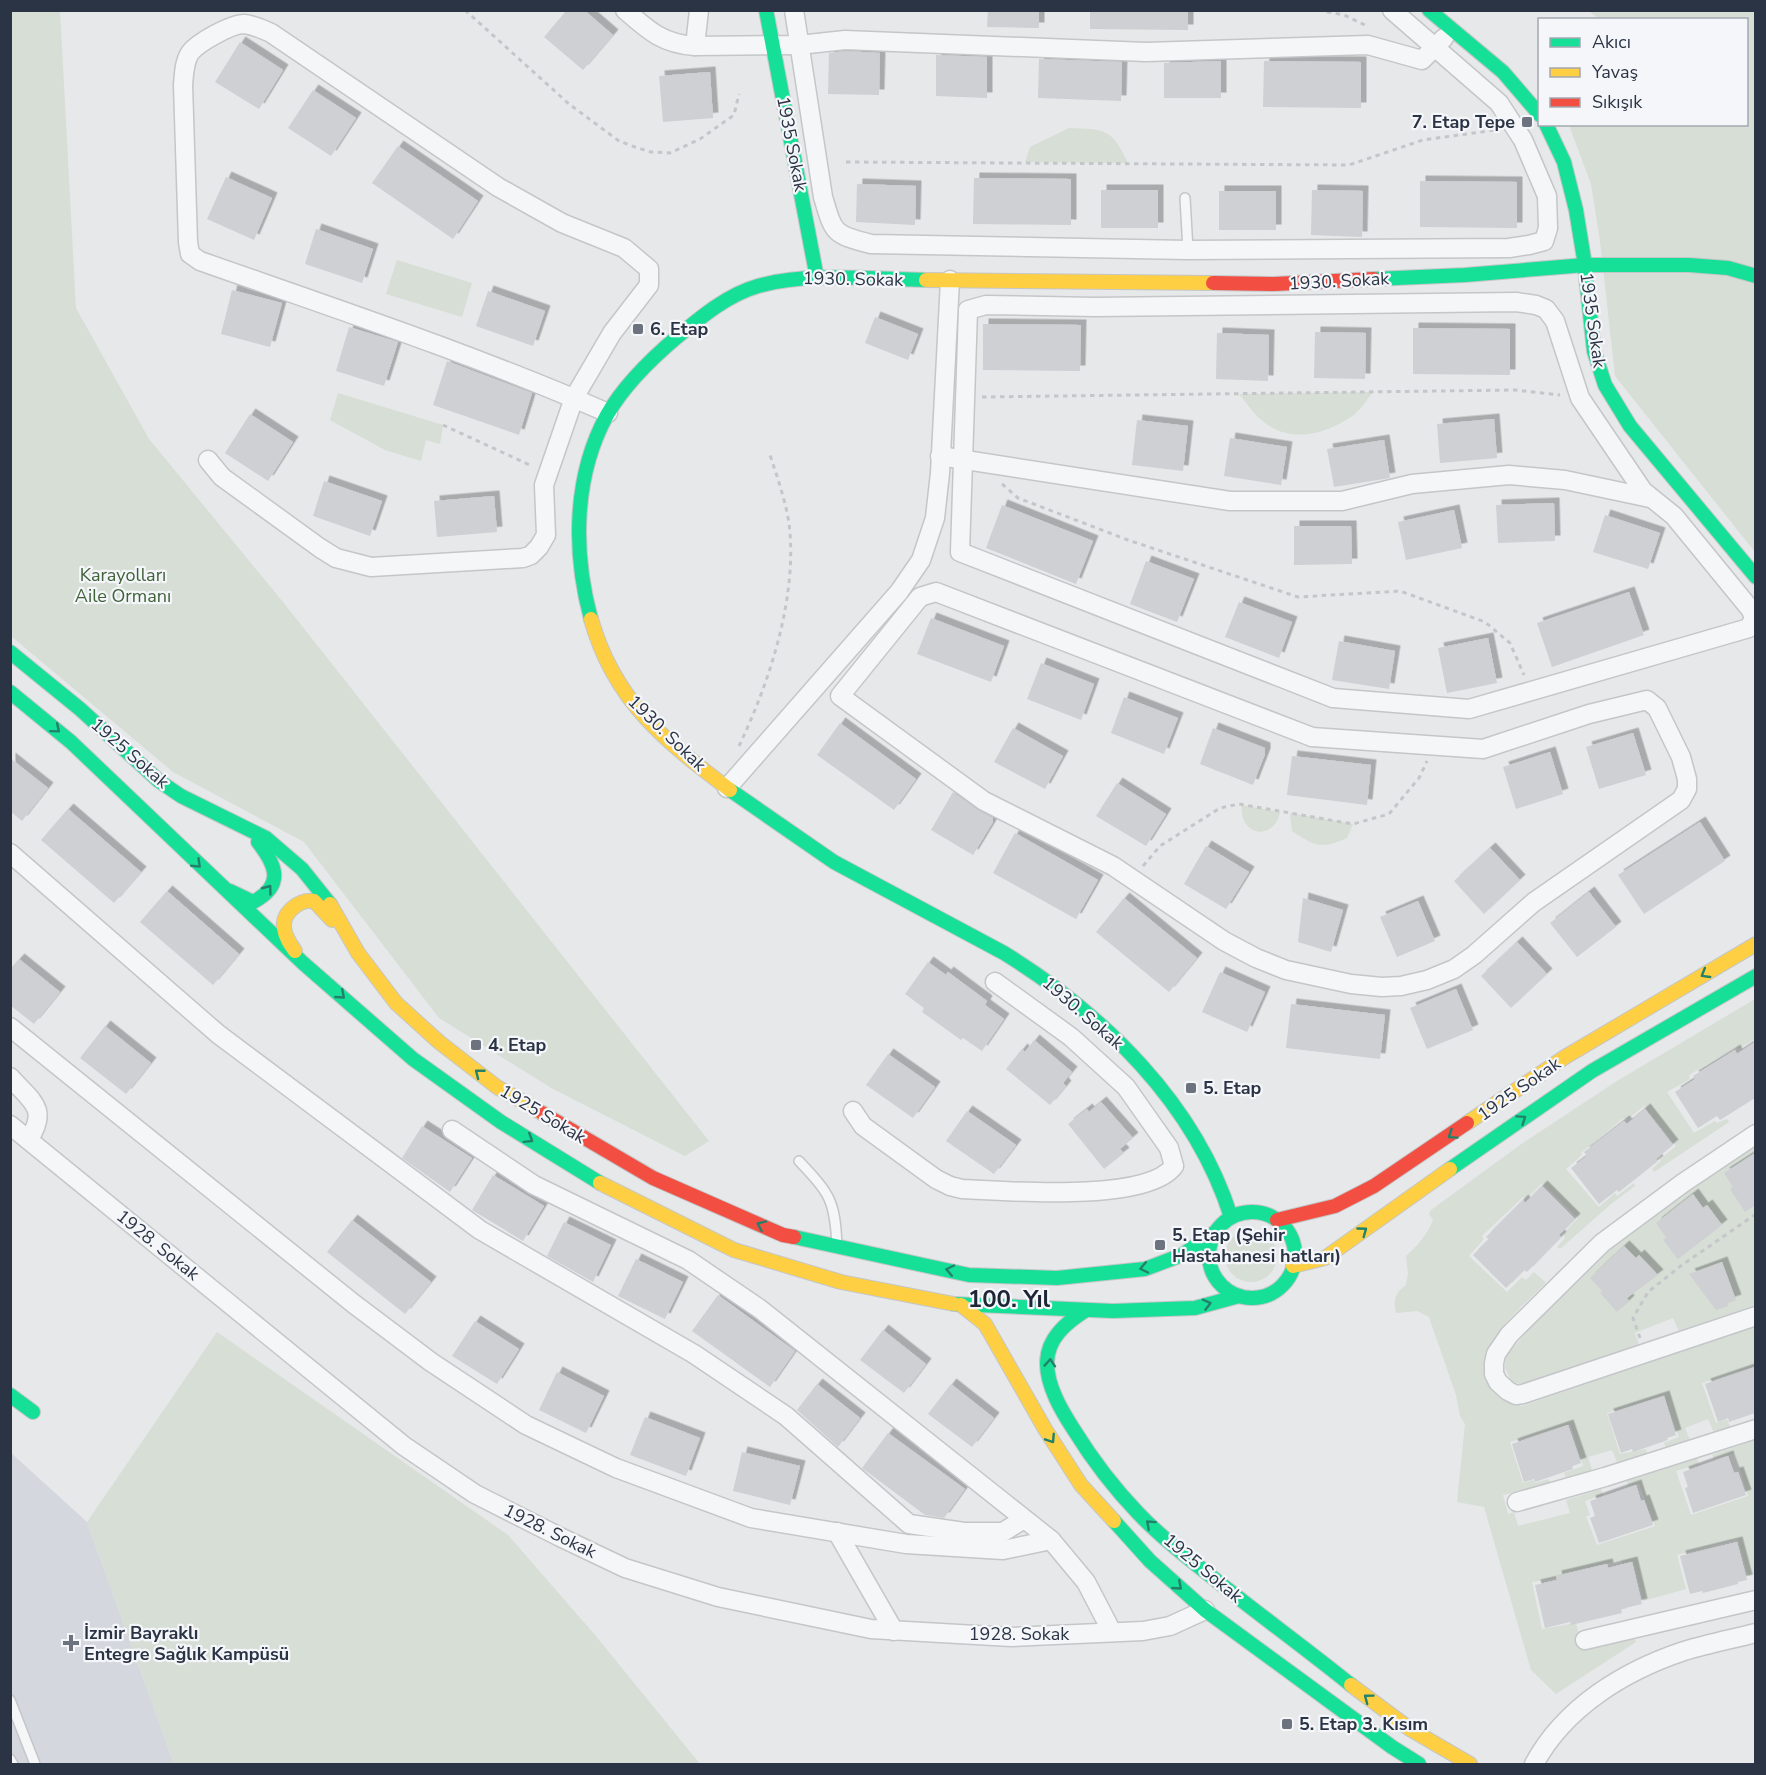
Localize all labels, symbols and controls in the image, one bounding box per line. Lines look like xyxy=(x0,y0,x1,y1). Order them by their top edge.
legend xyxy=(1538,18,1748,126)
text: Akıcı xyxy=(1592,30,1631,54)
text: Yavaş xyxy=(1591,60,1638,84)
text: Sıkışık xyxy=(1592,90,1643,114)
street label: 1935 Sokak xyxy=(771,94,813,195)
place label: 7. Etap Tepe xyxy=(1412,110,1515,134)
marker: 7. Etap Tepe xyxy=(1520,115,1534,129)
street label: 1930. Sokak xyxy=(803,266,904,292)
street label: 1930. Sokak xyxy=(1288,266,1391,296)
street label: 1935 Sokak xyxy=(1574,271,1612,370)
place label: 6. Etap xyxy=(650,317,709,341)
marker: 6. Etap xyxy=(631,322,645,336)
park label: Karayolları Aile Ormanı xyxy=(75,563,171,608)
street label: 1930. Sokak xyxy=(623,689,712,777)
street label: 1925 Sokak xyxy=(86,712,175,794)
one-way arrow xyxy=(49,722,60,733)
one-way arrow xyxy=(190,857,200,868)
one-way arrow xyxy=(261,885,272,896)
one-way arrow xyxy=(1701,967,1711,978)
street label: 1930. Sokak xyxy=(1037,971,1130,1056)
one-way arrow xyxy=(334,988,345,999)
place label: 4. Etap xyxy=(488,1033,547,1057)
marker: 4. Etap xyxy=(469,1038,483,1052)
street label: 1925 Sokak xyxy=(1473,1051,1566,1126)
one-way arrow xyxy=(475,1069,486,1080)
place label: 5. Etap xyxy=(1203,1076,1262,1100)
street label: 1925 Sokak xyxy=(496,1079,591,1150)
marker: 5. Etap xyxy=(1184,1081,1198,1095)
one-way arrow xyxy=(1515,1115,1526,1126)
one-way arrow xyxy=(1448,1127,1458,1139)
one-way arrow xyxy=(523,1131,533,1143)
street label: 1928. Sokak xyxy=(111,1204,205,1287)
one-way arrow xyxy=(756,1221,767,1233)
place label: 5. Etap (Şehir Hastahanesi hatları) xyxy=(1172,1223,1341,1268)
one-way arrow xyxy=(1357,1228,1368,1239)
marker: 5. Etap (Şehir Hastahanesi hatları) xyxy=(1153,1238,1167,1252)
one-way arrow xyxy=(1139,1260,1149,1273)
one-way arrow xyxy=(945,1265,955,1278)
district label: 100. Yıl xyxy=(968,1283,1051,1315)
one-way arrow xyxy=(1202,1299,1212,1312)
one-way arrow xyxy=(1043,1358,1056,1367)
one-way arrow xyxy=(1044,1433,1056,1443)
street label: 1928. Sokak xyxy=(500,1498,601,1564)
one-way arrow xyxy=(1146,1520,1157,1531)
street label: 1925 Sokak xyxy=(1158,1528,1248,1609)
one-way arrow xyxy=(1171,1579,1182,1590)
place label: İzmir Bayraklı Entegre Sağlık Kampüsü xyxy=(84,1621,289,1666)
street label: 1928. Sokak xyxy=(969,1622,1070,1646)
marker: İzmir Bayraklı Entegre Sağlık Kampüsü xyxy=(62,1634,80,1652)
one-way arrow xyxy=(1364,1694,1375,1705)
place label: 5. Etap 3. Kısım xyxy=(1299,1712,1428,1736)
marker: 5. Etap 3. Kısım xyxy=(1280,1717,1294,1731)

